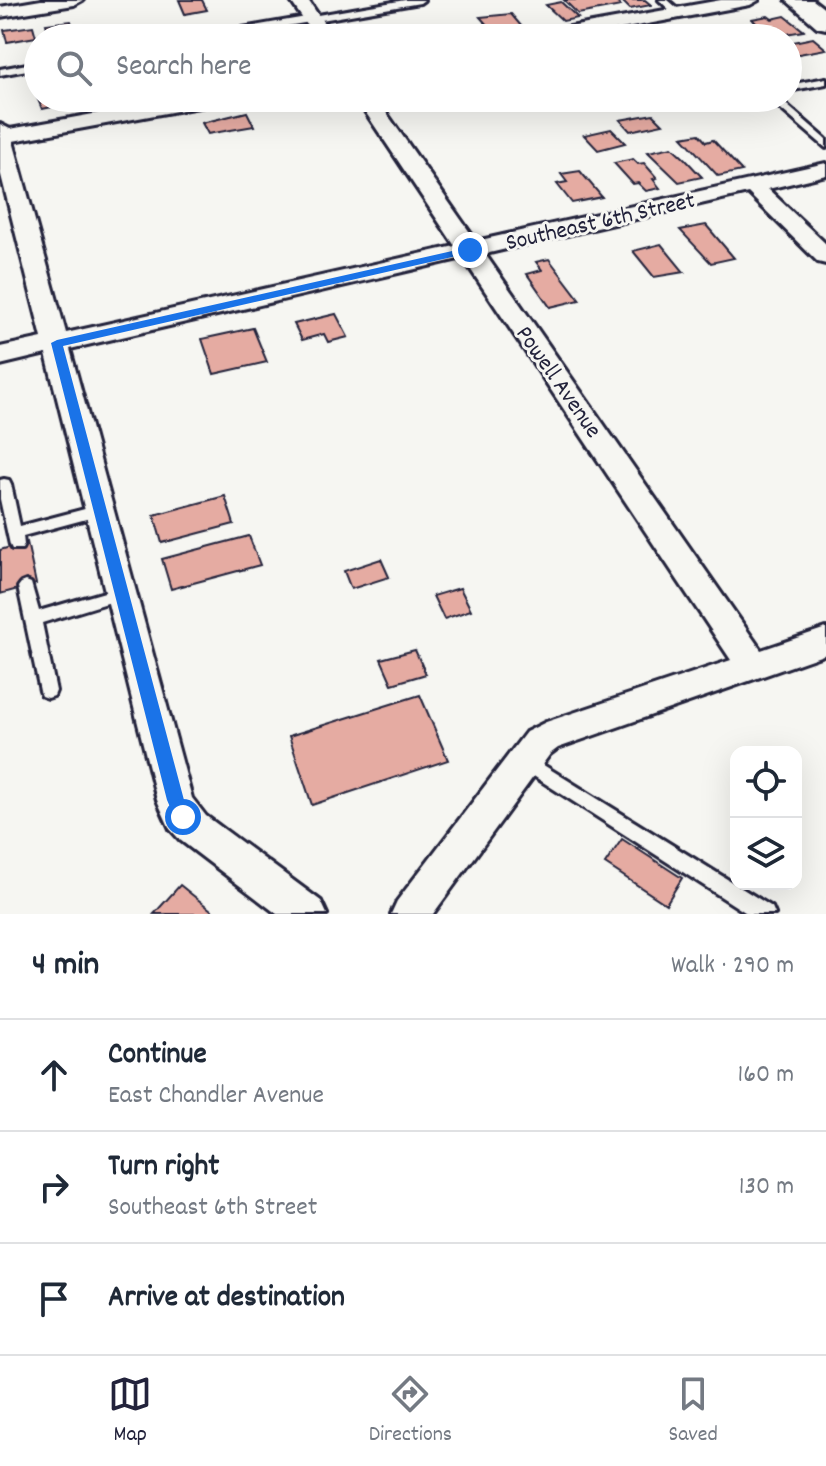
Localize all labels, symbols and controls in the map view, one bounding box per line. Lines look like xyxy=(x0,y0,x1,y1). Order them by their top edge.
search box xyxy=(24,24,802,112)
icon: search xyxy=(52,46,96,90)
text: Search here xyxy=(116,47,252,90)
street label: Southeast 6th Street xyxy=(503,185,699,261)
route end xyxy=(452,232,488,268)
street label: Powell Avenue xyxy=(506,320,609,446)
map controls xyxy=(730,746,802,890)
button: locate xyxy=(730,746,802,818)
route start xyxy=(165,799,201,835)
button: layers xyxy=(730,818,802,890)
text: 4 min xyxy=(32,942,99,991)
text: Walk · 290 m xyxy=(671,948,794,985)
text: Continue xyxy=(108,1035,207,1078)
icon: ahead xyxy=(32,1053,76,1097)
text: 160 m xyxy=(738,1057,794,1094)
text: East Chandler Avenue xyxy=(108,1078,324,1115)
text: Turn right xyxy=(108,1147,219,1190)
icon: right xyxy=(32,1165,76,1209)
text: 130 m xyxy=(739,1169,794,1206)
text: Southeast 6th Street xyxy=(108,1190,317,1227)
icon: arrive xyxy=(32,1277,76,1321)
text: Arrive at destination xyxy=(108,1278,345,1321)
tab: Map xyxy=(108,1372,152,1451)
tab: Directions xyxy=(369,1372,452,1451)
tab: Saved xyxy=(669,1372,718,1451)

